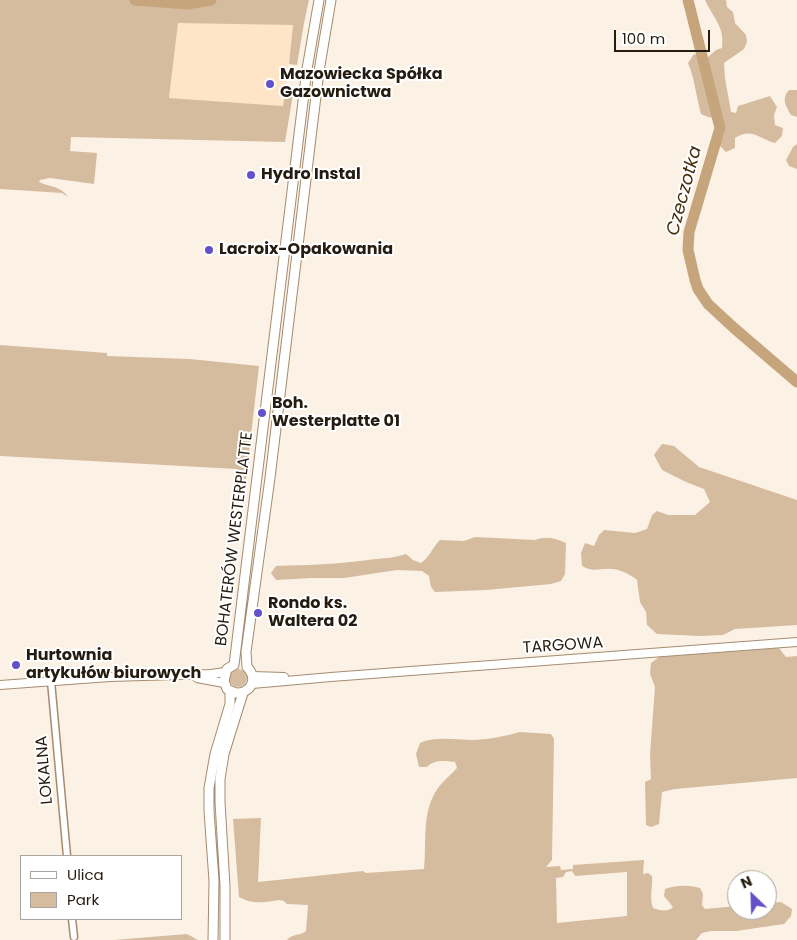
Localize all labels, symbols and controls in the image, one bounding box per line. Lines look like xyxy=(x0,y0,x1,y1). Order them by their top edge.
scale bar xyxy=(617,20,713,52)
text: 100 m xyxy=(622,28,665,49)
place label: Mazowiecka Spółka Gazownictwa xyxy=(280,65,443,103)
marker: Mazowiecka Spółka Gazownictwa xyxy=(264,78,276,90)
water label: Czeczotka xyxy=(663,144,707,238)
place label: Hydro Instal xyxy=(261,165,361,185)
marker: Hydro Instal xyxy=(245,169,257,181)
place label: Lacroix-Opakowania xyxy=(219,240,393,260)
marker: Lacroix-Opakowania xyxy=(203,244,215,256)
place label: Boh. Westerplatte 01 xyxy=(272,394,400,432)
marker: Boh. Westerplatte 01 xyxy=(256,407,268,419)
street label: BOHATERÓW WESTERPLATTE xyxy=(212,431,258,647)
place label: Rondo ks. Waltera 02 xyxy=(268,594,357,632)
marker: Rondo ks. Waltera 02 xyxy=(252,607,264,619)
street label: TARGOWA xyxy=(522,634,604,658)
place label: Hurtownia artykułów biurowych xyxy=(26,646,201,684)
marker: Hurtownia artykułów biurowych xyxy=(10,659,22,671)
street label: LOKALNA xyxy=(32,735,58,805)
legend xyxy=(20,855,182,920)
text: Ulica xyxy=(67,864,104,885)
north arrow xyxy=(727,870,777,920)
text: N xyxy=(737,871,755,893)
text: Park xyxy=(67,889,99,910)

